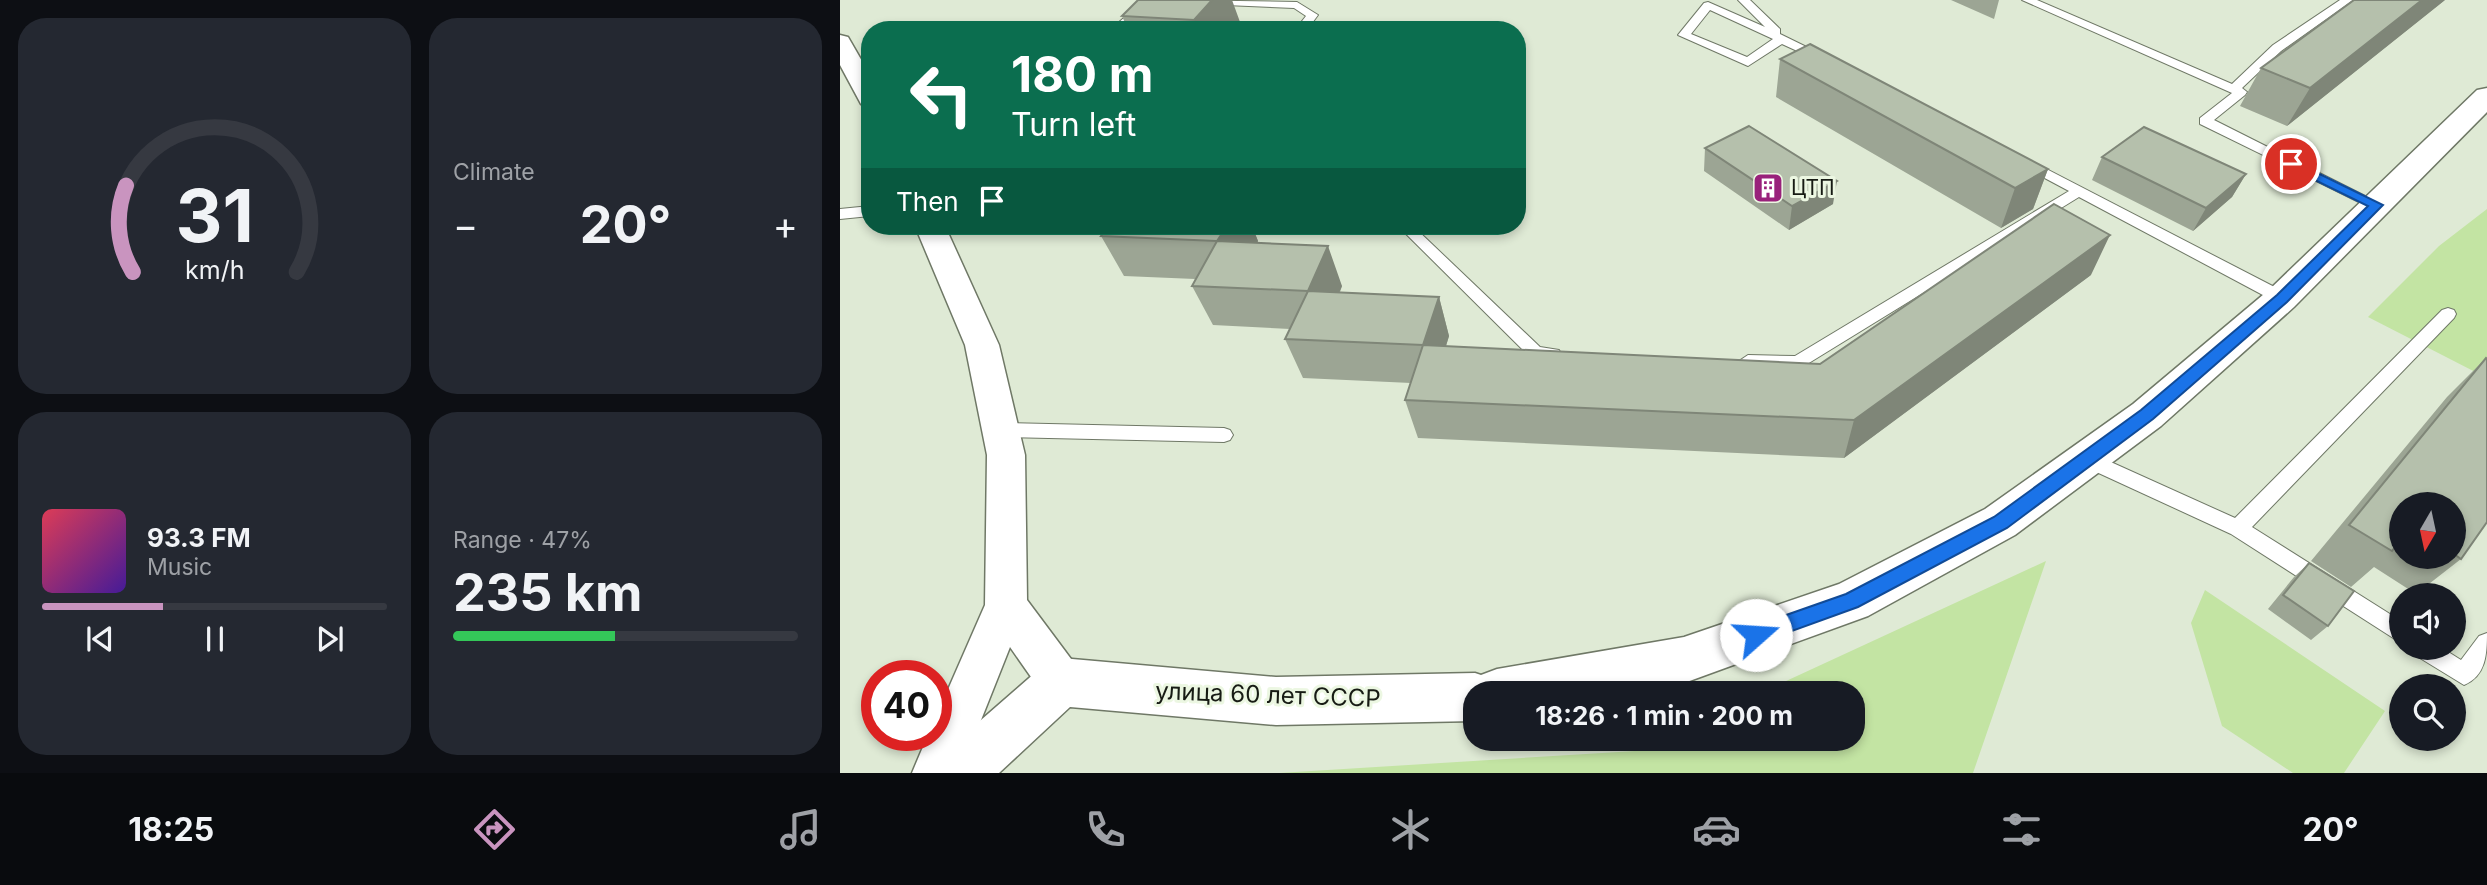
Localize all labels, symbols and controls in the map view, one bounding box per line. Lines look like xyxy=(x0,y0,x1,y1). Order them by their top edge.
text: 180 m xyxy=(1011,45,1153,104)
icon: left xyxy=(896,49,987,140)
text: Turn left xyxy=(1011,105,1136,144)
pin xyxy=(2261,134,2321,194)
icon: arrive xyxy=(2272,145,2310,183)
text: Climate xyxy=(453,158,535,186)
text: 31 xyxy=(175,171,254,260)
building icon: ЦТП xyxy=(1751,171,1785,205)
place label: ЦТП xyxy=(1791,175,1835,200)
icon: arrive xyxy=(973,182,1011,220)
text: Then xyxy=(896,186,959,217)
text: 20° xyxy=(580,193,671,256)
text: − xyxy=(453,202,478,248)
text: + xyxy=(773,202,798,248)
text: km/h xyxy=(185,255,244,285)
north arrow xyxy=(2389,492,2466,569)
map controls xyxy=(2389,492,2466,751)
text: 93.3 FM xyxy=(147,522,251,553)
text: Range · 47% xyxy=(453,526,592,554)
text: Music xyxy=(147,553,212,581)
text: 235 km xyxy=(453,561,643,624)
button: sound xyxy=(2389,583,2466,660)
position arrow xyxy=(1719,598,1793,672)
icon: previous xyxy=(81,620,119,658)
icon: pause xyxy=(196,620,234,658)
icon: next xyxy=(311,620,349,658)
speed limit sign: 40 xyxy=(861,660,952,751)
button: search xyxy=(2389,674,2466,751)
street label: улица 60 лет СССР xyxy=(1155,676,1381,713)
text: 18:26 · 1 min · 200 m xyxy=(1535,700,1793,731)
icon: directions xyxy=(470,805,519,854)
icon: music xyxy=(776,805,825,854)
icon: phone xyxy=(1081,805,1130,854)
icon: climate xyxy=(1386,805,1435,854)
icon: car xyxy=(1692,805,1741,854)
icon: filters xyxy=(1997,805,2046,854)
text: 18:25 xyxy=(128,810,214,849)
text: 20° xyxy=(2302,810,2359,849)

